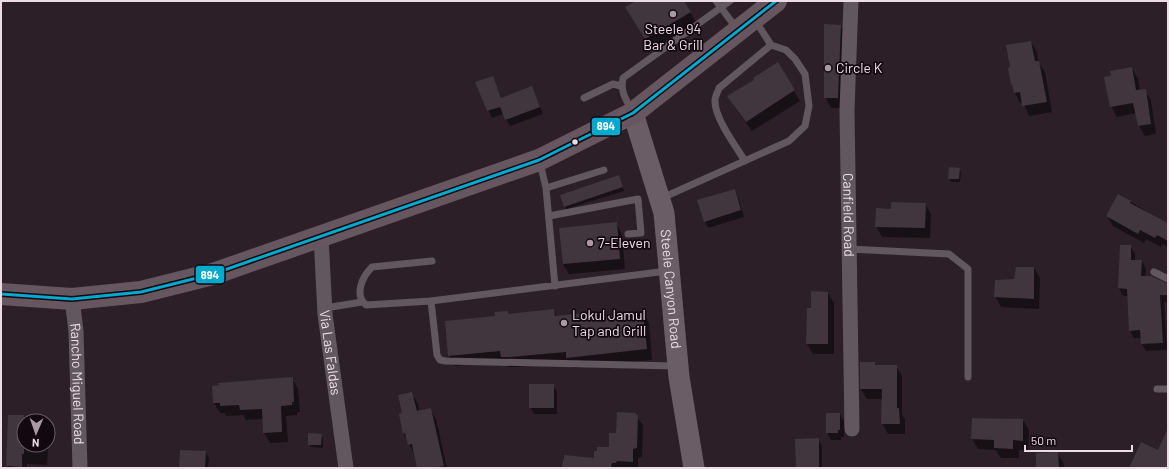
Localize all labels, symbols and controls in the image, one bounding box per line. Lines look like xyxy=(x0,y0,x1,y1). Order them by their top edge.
marker: Steele 94 Bar & Grill xyxy=(668,9,678,19)
place label: Steele 94 Bar & Grill xyxy=(643,20,703,53)
place label: Circle K xyxy=(836,59,883,76)
marker: Circle K xyxy=(823,63,833,73)
line badge: 894 xyxy=(591,117,621,136)
text: 894 xyxy=(597,119,616,132)
unlabelled marker xyxy=(570,137,580,147)
street label: Canfield Road xyxy=(840,173,858,257)
street label: Steele Canyon Road xyxy=(658,229,685,349)
place label: 7-Eleven xyxy=(598,234,651,251)
marker: 7-Eleven xyxy=(585,238,595,248)
line badge: 894 xyxy=(195,265,225,284)
text: 894 xyxy=(201,268,220,281)
place label: Lokul Jamul Tap and Grill xyxy=(572,306,646,339)
street label: Via Las Faldas xyxy=(317,309,345,396)
marker: Lokul Jamul Tap and Grill xyxy=(559,318,569,328)
street label: Rancho Miguel Road xyxy=(67,322,88,445)
north arrow xyxy=(16,413,56,453)
scale bar xyxy=(1025,427,1132,453)
text: 50 m xyxy=(1031,433,1056,447)
text: N xyxy=(32,437,40,450)

